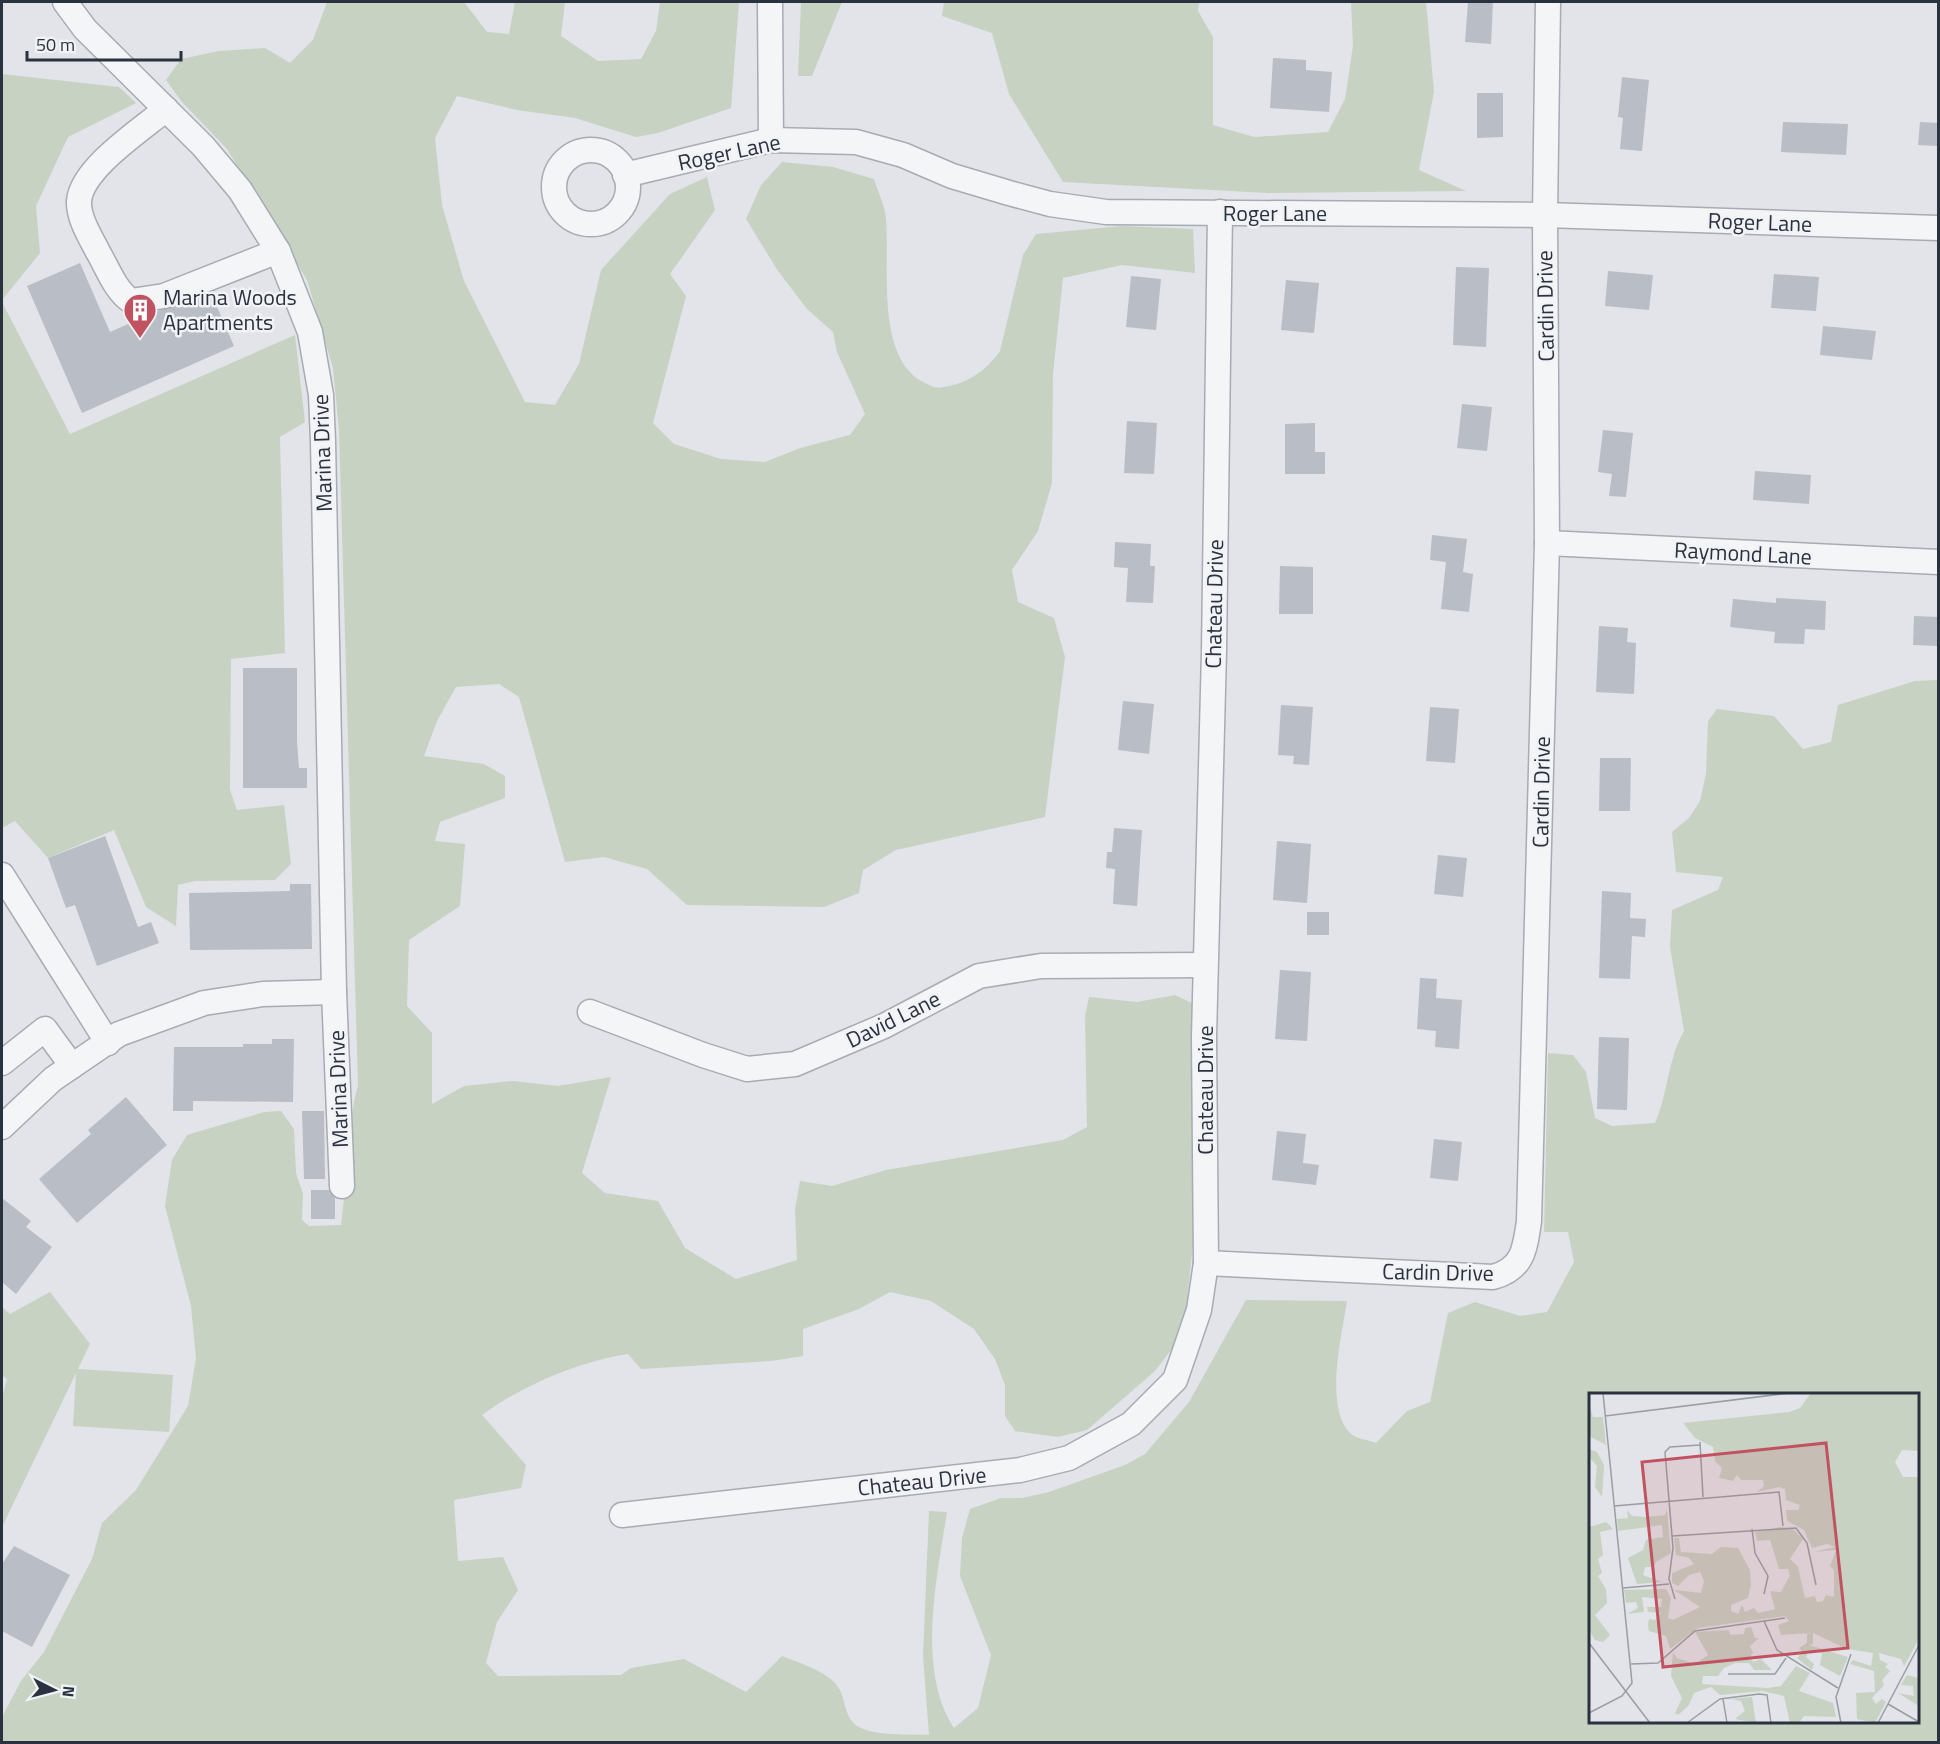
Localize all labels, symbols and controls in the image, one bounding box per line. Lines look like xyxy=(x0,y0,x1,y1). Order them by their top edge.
scale bar xyxy=(27,24,182,62)
text: 50 m xyxy=(36,31,75,58)
street label: Roger Lane xyxy=(674,125,784,179)
street label: Roger Lane xyxy=(1223,196,1327,230)
street label: Roger Lane xyxy=(1707,203,1813,241)
street label: Cardin Drive xyxy=(1527,250,1563,362)
place label: Marina Woods Apartments xyxy=(163,280,297,339)
building icon: Marina Woods Apartments xyxy=(122,292,158,339)
street label: Marina Drive xyxy=(303,394,341,512)
street label: Raymond Lane xyxy=(1673,532,1813,574)
street label: Chateau Drive xyxy=(1196,539,1232,669)
street label: Cardin Drive xyxy=(1523,736,1559,848)
street label: David Lane xyxy=(840,981,946,1057)
street label: Chateau Drive xyxy=(1188,1025,1222,1155)
street label: Marina Drive xyxy=(319,1030,357,1148)
street label: Cardin Drive xyxy=(1382,1254,1494,1290)
inset map xyxy=(1589,1393,1919,1723)
street label: Chateau Drive xyxy=(856,1457,988,1505)
north arrow xyxy=(24,1660,84,1720)
text: N xyxy=(56,1685,81,1698)

